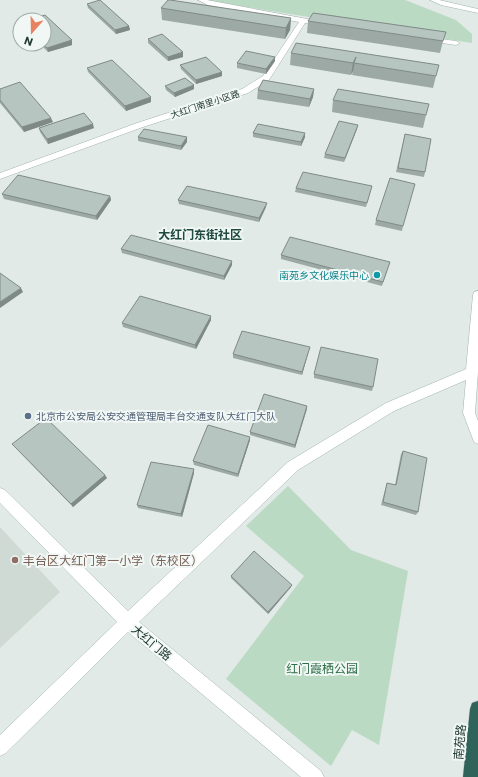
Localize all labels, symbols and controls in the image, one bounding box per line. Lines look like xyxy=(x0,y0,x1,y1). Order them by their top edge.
north arrow xyxy=(12,12,52,52)
text: N xyxy=(22,34,35,49)
street label: 大红门南里小区路 xyxy=(169,88,241,120)
district label: 大红门东街社区 xyxy=(158,227,242,241)
place label: 南苑乡文化娱乐中心 xyxy=(279,269,369,281)
marker: 南苑乡文化娱乐中心 xyxy=(372,270,382,280)
place label: 北京市公安局公安交通管理局丰台交通支队大红门大队 xyxy=(36,410,276,422)
marker: 北京市公安局公安交通管理局丰台交通支队大红门大队 xyxy=(23,411,33,421)
place label: 丰台区大红门第一小学（东校区） xyxy=(23,553,203,567)
marker: 丰台区大红门第一小学（东校区） xyxy=(10,555,20,565)
street label: 大红门路 xyxy=(129,621,175,663)
park label: 红门霞栖公园 xyxy=(286,661,358,675)
street label: 南苑路 xyxy=(450,723,468,761)

